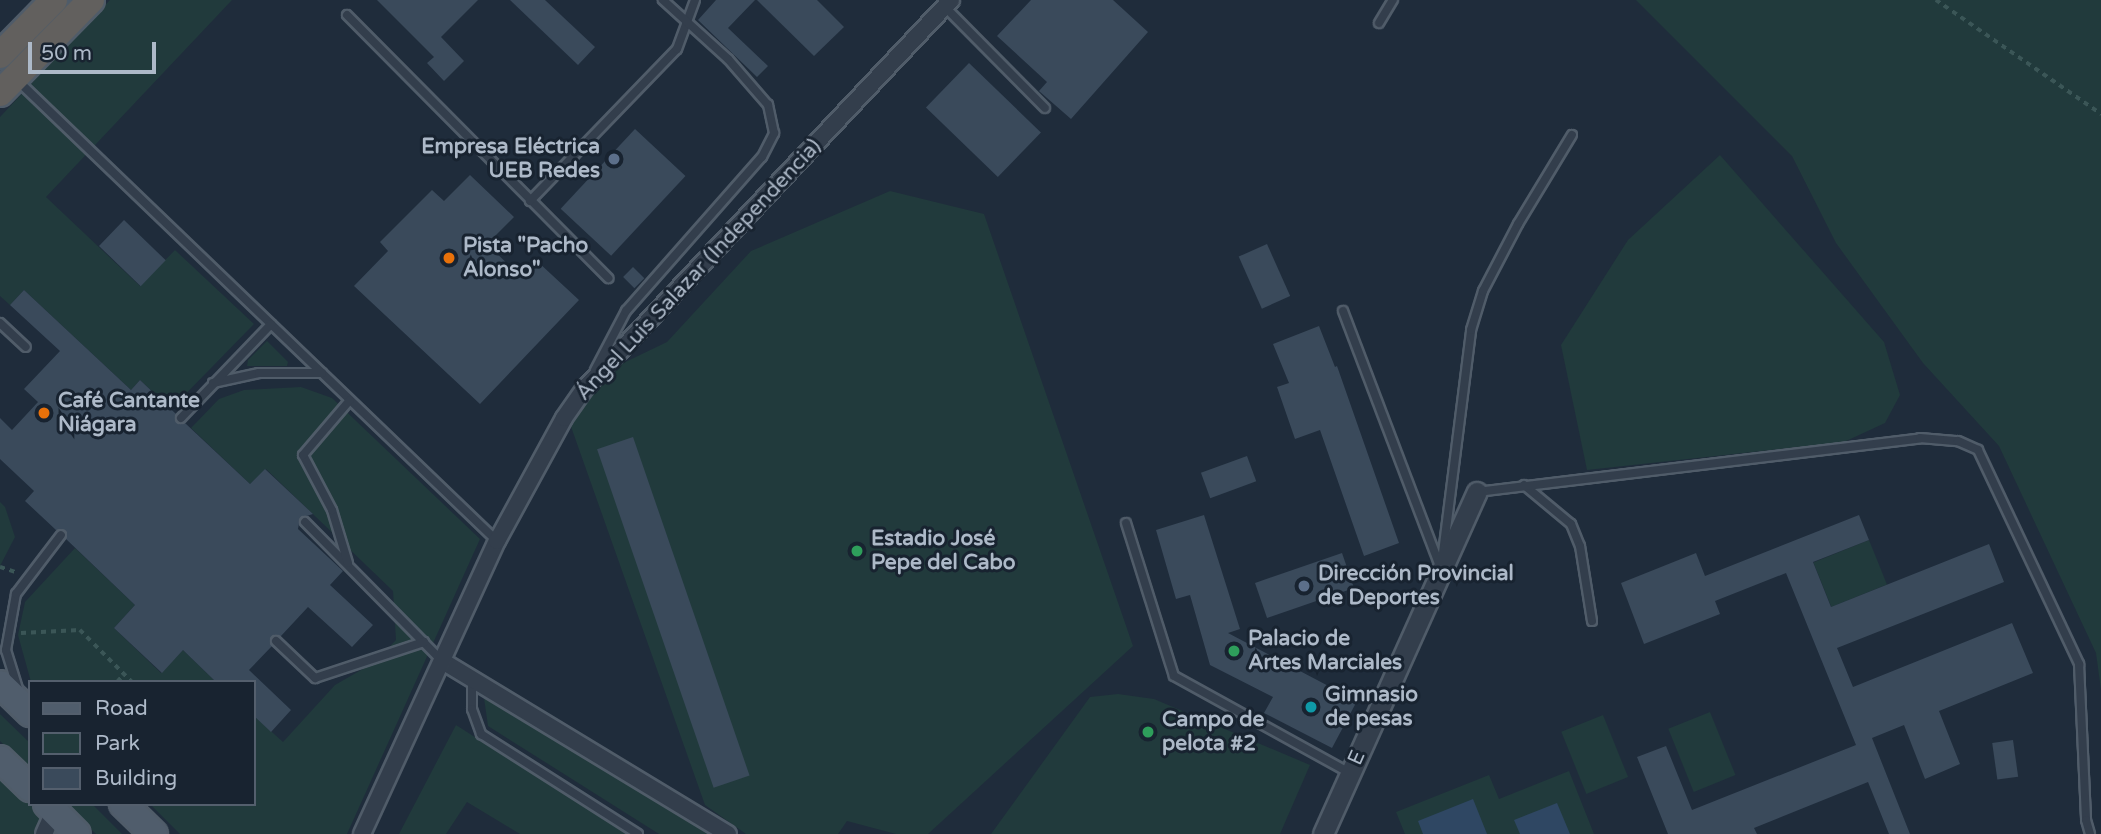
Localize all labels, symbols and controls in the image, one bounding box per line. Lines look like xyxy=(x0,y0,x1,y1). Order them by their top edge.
scale bar xyxy=(32,28,159,72)
text: 50 m xyxy=(41,41,92,66)
place label: Empresa Eléctrica UEB Redes xyxy=(421,134,600,184)
street label: Ángel Luis Salazar (Independencia) xyxy=(571,134,827,406)
marker: Empresa Eléctrica UEB Redes xyxy=(606,151,622,167)
place label: Pista "Pacho Alonso" xyxy=(463,233,588,283)
marker: Pista "Pacho Alonso" xyxy=(441,250,457,266)
place label: Café Cantante Niágara xyxy=(58,388,200,438)
marker: Café Cantante Niágara xyxy=(36,405,52,421)
place label: Estadio José Pepe del Cabo xyxy=(871,526,1016,576)
marker: Estadio José Pepe del Cabo xyxy=(849,543,865,559)
place label: Dirección Provincial de Deportes xyxy=(1318,561,1514,611)
marker: Dirección Provincial de Deportes xyxy=(1296,578,1312,594)
place label: Palacio de Artes Marciales xyxy=(1248,626,1402,676)
marker: Palacio de Artes Marciales xyxy=(1226,643,1242,659)
legend xyxy=(28,680,256,806)
place label: Gimnasio de pesas xyxy=(1325,682,1418,732)
text: Road xyxy=(95,696,148,721)
marker: Gimnasio de pesas xyxy=(1303,699,1319,715)
place label: Campo de pelota #2 xyxy=(1162,707,1264,757)
marker: Campo de pelota #2 xyxy=(1140,724,1156,740)
text: Park xyxy=(95,731,140,756)
street label: E xyxy=(1343,747,1371,769)
text: Building xyxy=(95,766,177,791)

